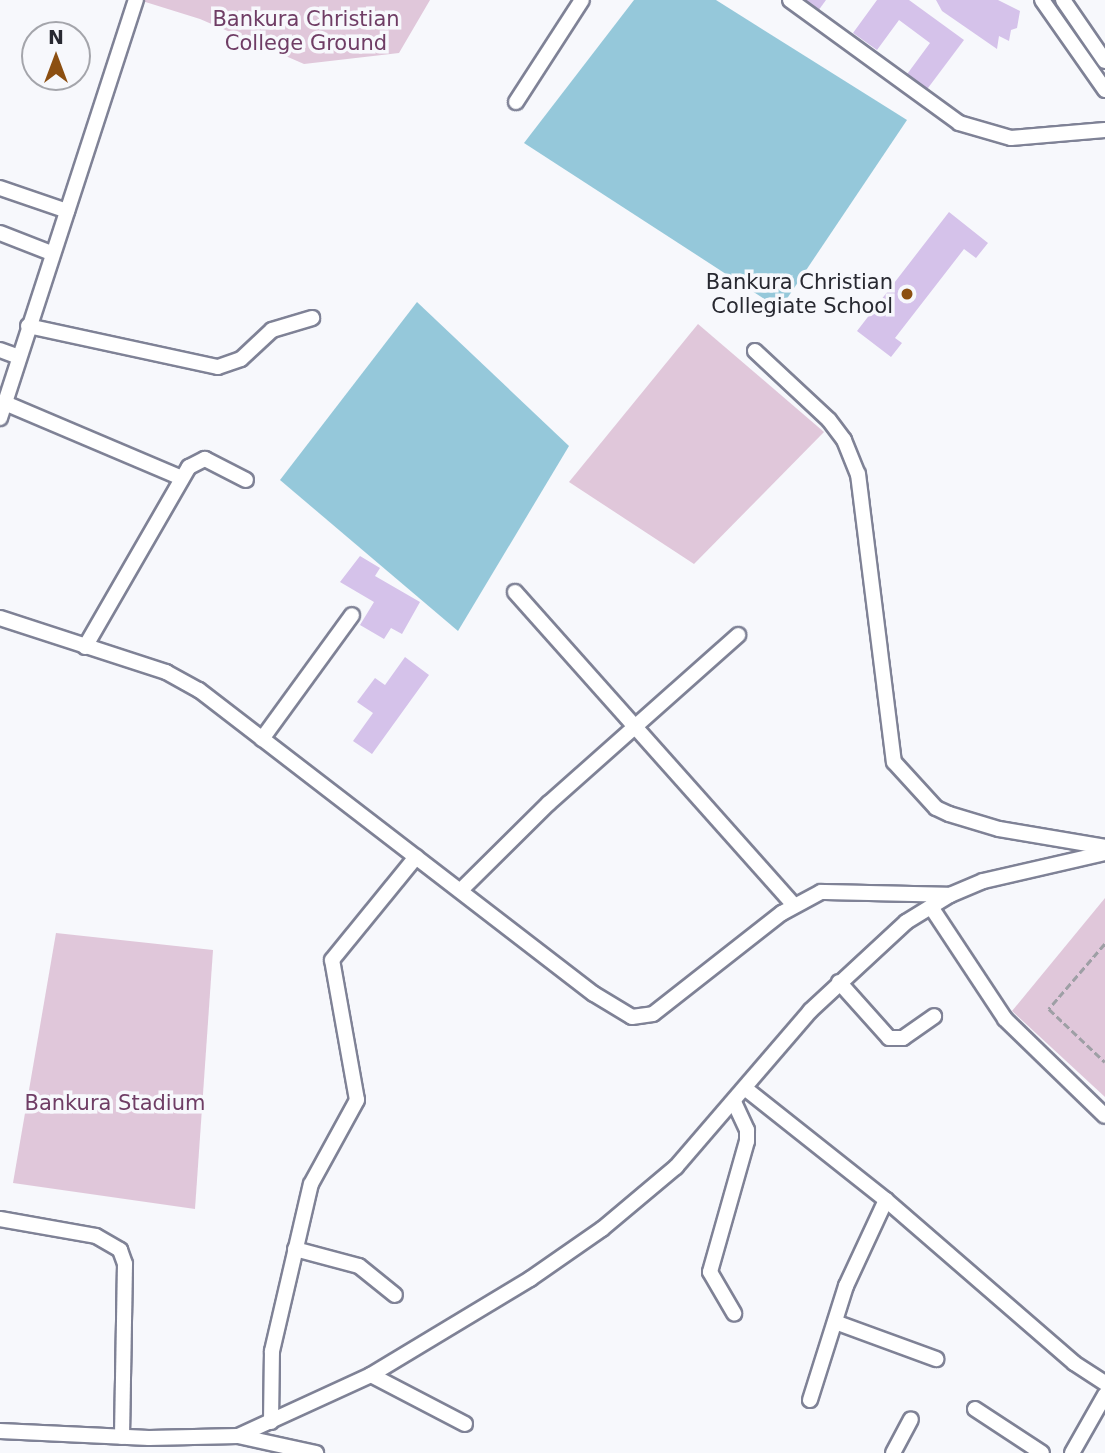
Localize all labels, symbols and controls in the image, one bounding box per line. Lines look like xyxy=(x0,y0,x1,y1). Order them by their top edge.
park label: Bankura Christian College Ground xyxy=(212,6,400,56)
north arrow xyxy=(21,21,91,91)
text: N xyxy=(48,26,64,48)
place label: Bankura Christian Collegiate School xyxy=(706,269,893,319)
marker: Bankura Christian Collegiate School xyxy=(899,286,915,302)
park label: Bankura Stadium xyxy=(25,1090,205,1116)

